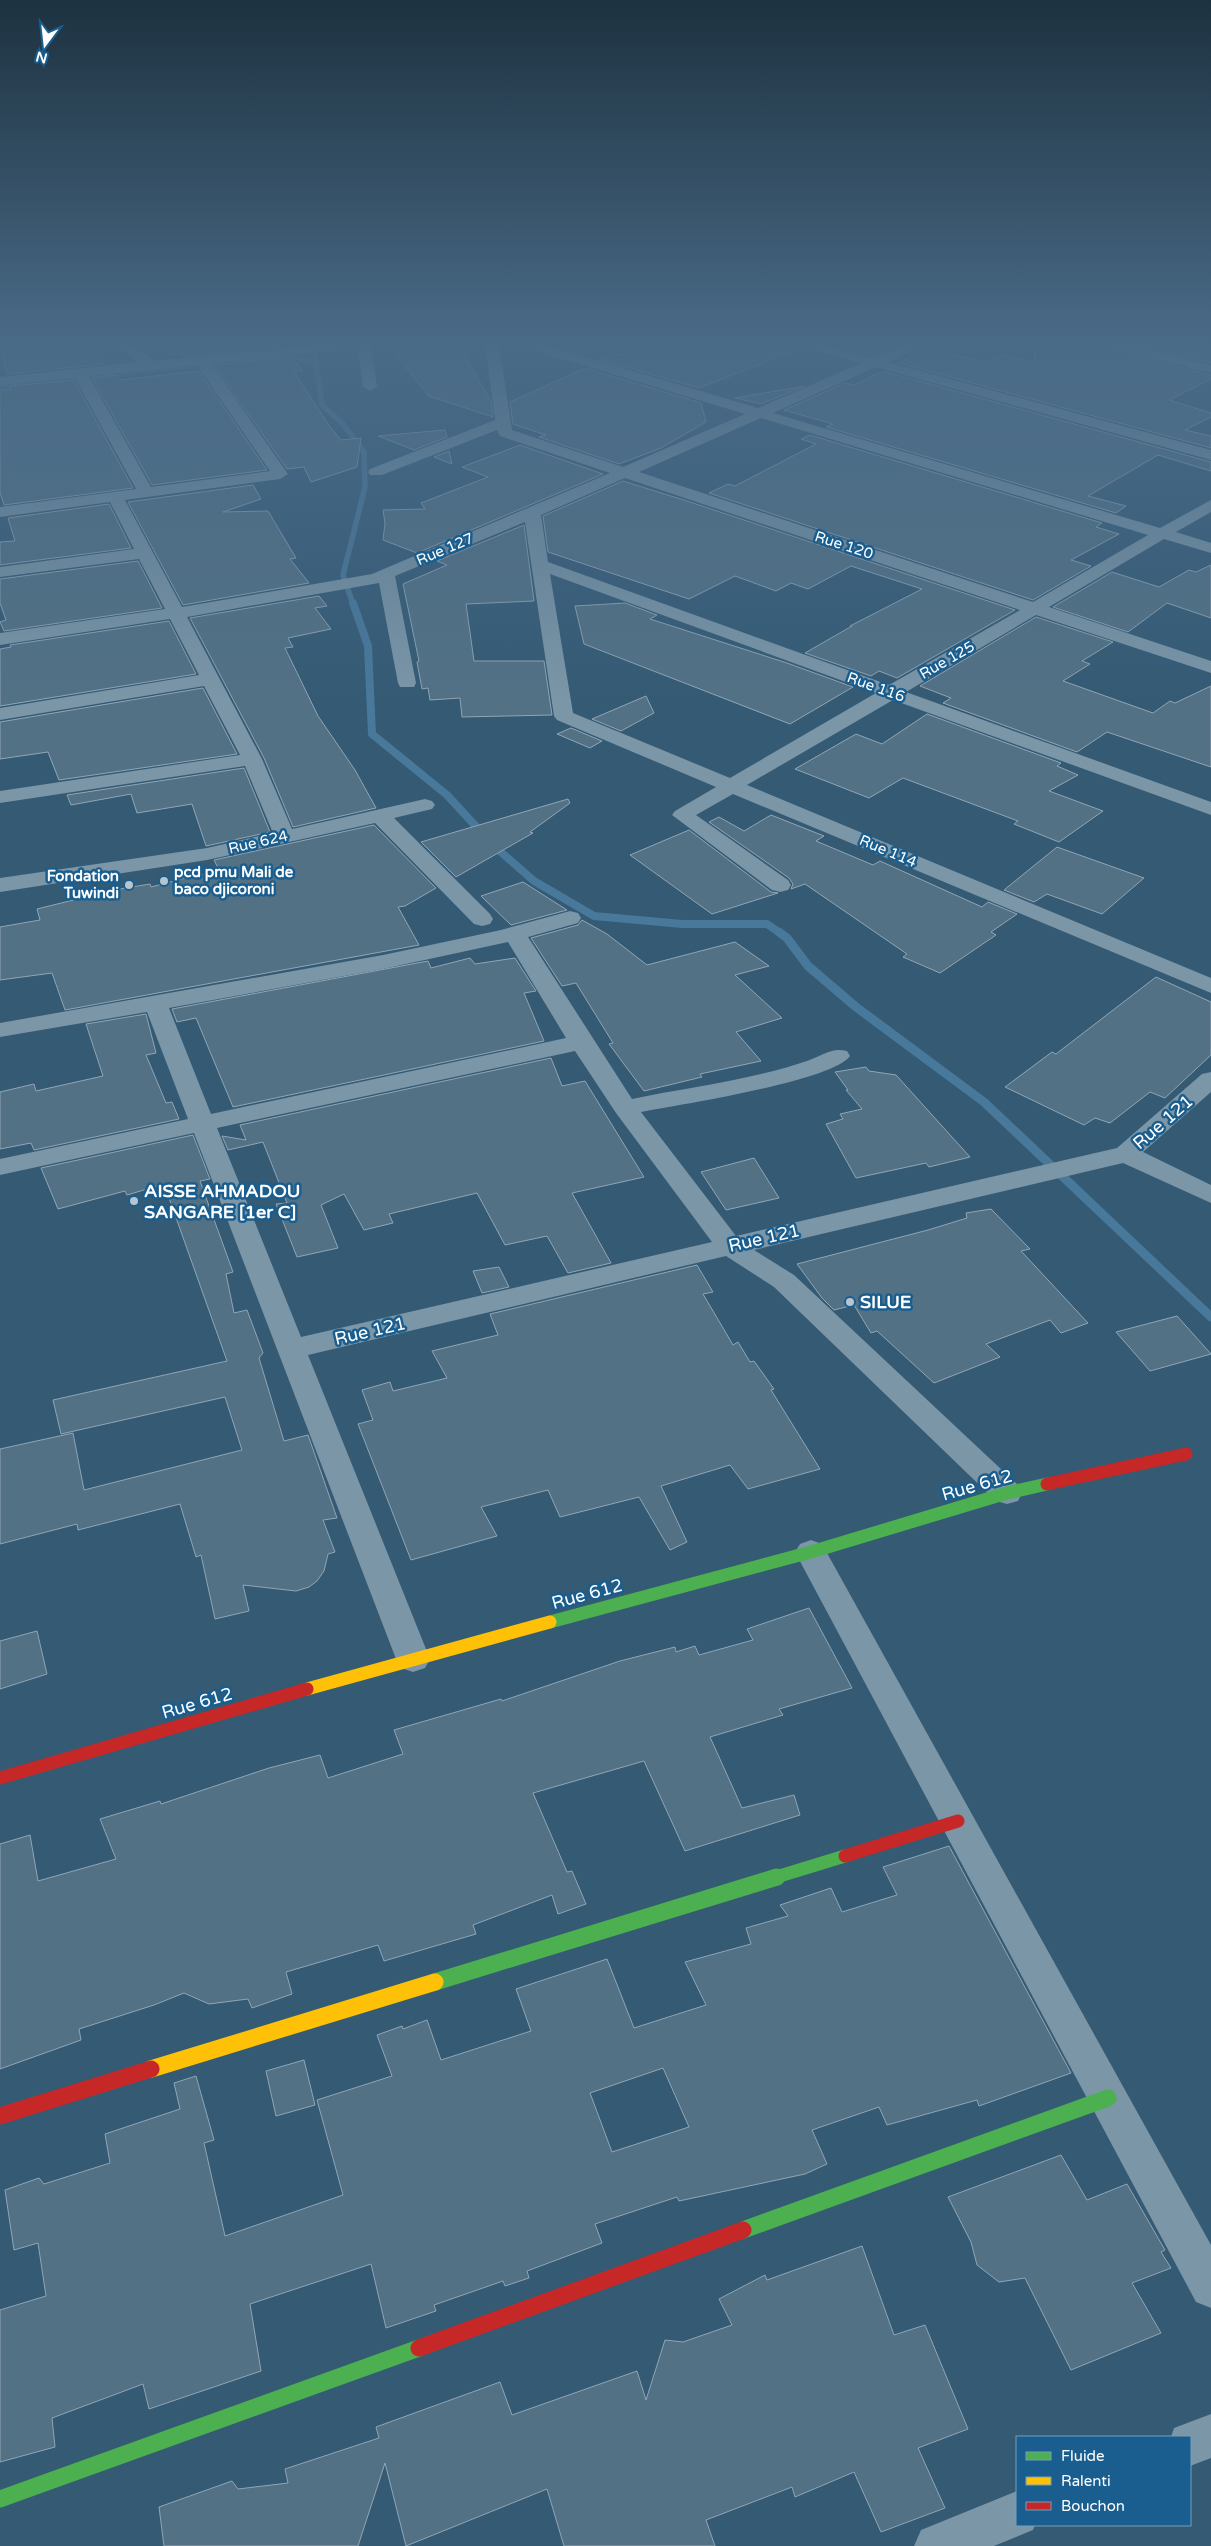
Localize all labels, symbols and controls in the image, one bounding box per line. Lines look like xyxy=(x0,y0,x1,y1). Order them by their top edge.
north arrow xyxy=(20,20,70,70)
text: N xyxy=(34,47,49,67)
street label: Rue 120 xyxy=(812,527,876,563)
street label: Rue 127 xyxy=(414,529,476,569)
street label: Rue 125 xyxy=(916,637,978,683)
street label: Rue 116 xyxy=(845,668,907,706)
street label: Rue 624 xyxy=(227,826,289,858)
street label: Rue 114 xyxy=(857,831,919,871)
place label: pcd pmu Mali de baco djicoroni xyxy=(174,863,294,899)
place label: Fondation Tuwindi xyxy=(47,867,119,902)
marker: pcd pmu Mali de baco djicoroni xyxy=(158,875,170,887)
marker: Fondation Tuwindi xyxy=(123,879,135,891)
street label: Rue 121 xyxy=(1128,1090,1198,1154)
place label: AISSE AHMADOU SANGARE [1er C] xyxy=(144,1180,301,1223)
marker: AISSE AHMADOU SANGARE [1er C] xyxy=(128,1195,140,1207)
street label: Rue 121 xyxy=(726,1219,802,1257)
place label: SILUE xyxy=(860,1291,911,1313)
marker: SILUE xyxy=(844,1296,856,1308)
street label: Rue 121 xyxy=(332,1312,408,1350)
street label: Rue 612 xyxy=(939,1464,1015,1506)
street label: Rue 612 xyxy=(549,1574,625,1614)
street label: Rue 612 xyxy=(159,1682,235,1724)
legend xyxy=(1016,2436,1191,2526)
text: Fluide xyxy=(1061,2447,1105,2465)
text: Ralenti xyxy=(1061,2472,1111,2490)
text: Bouchon xyxy=(1061,2497,1125,2515)

